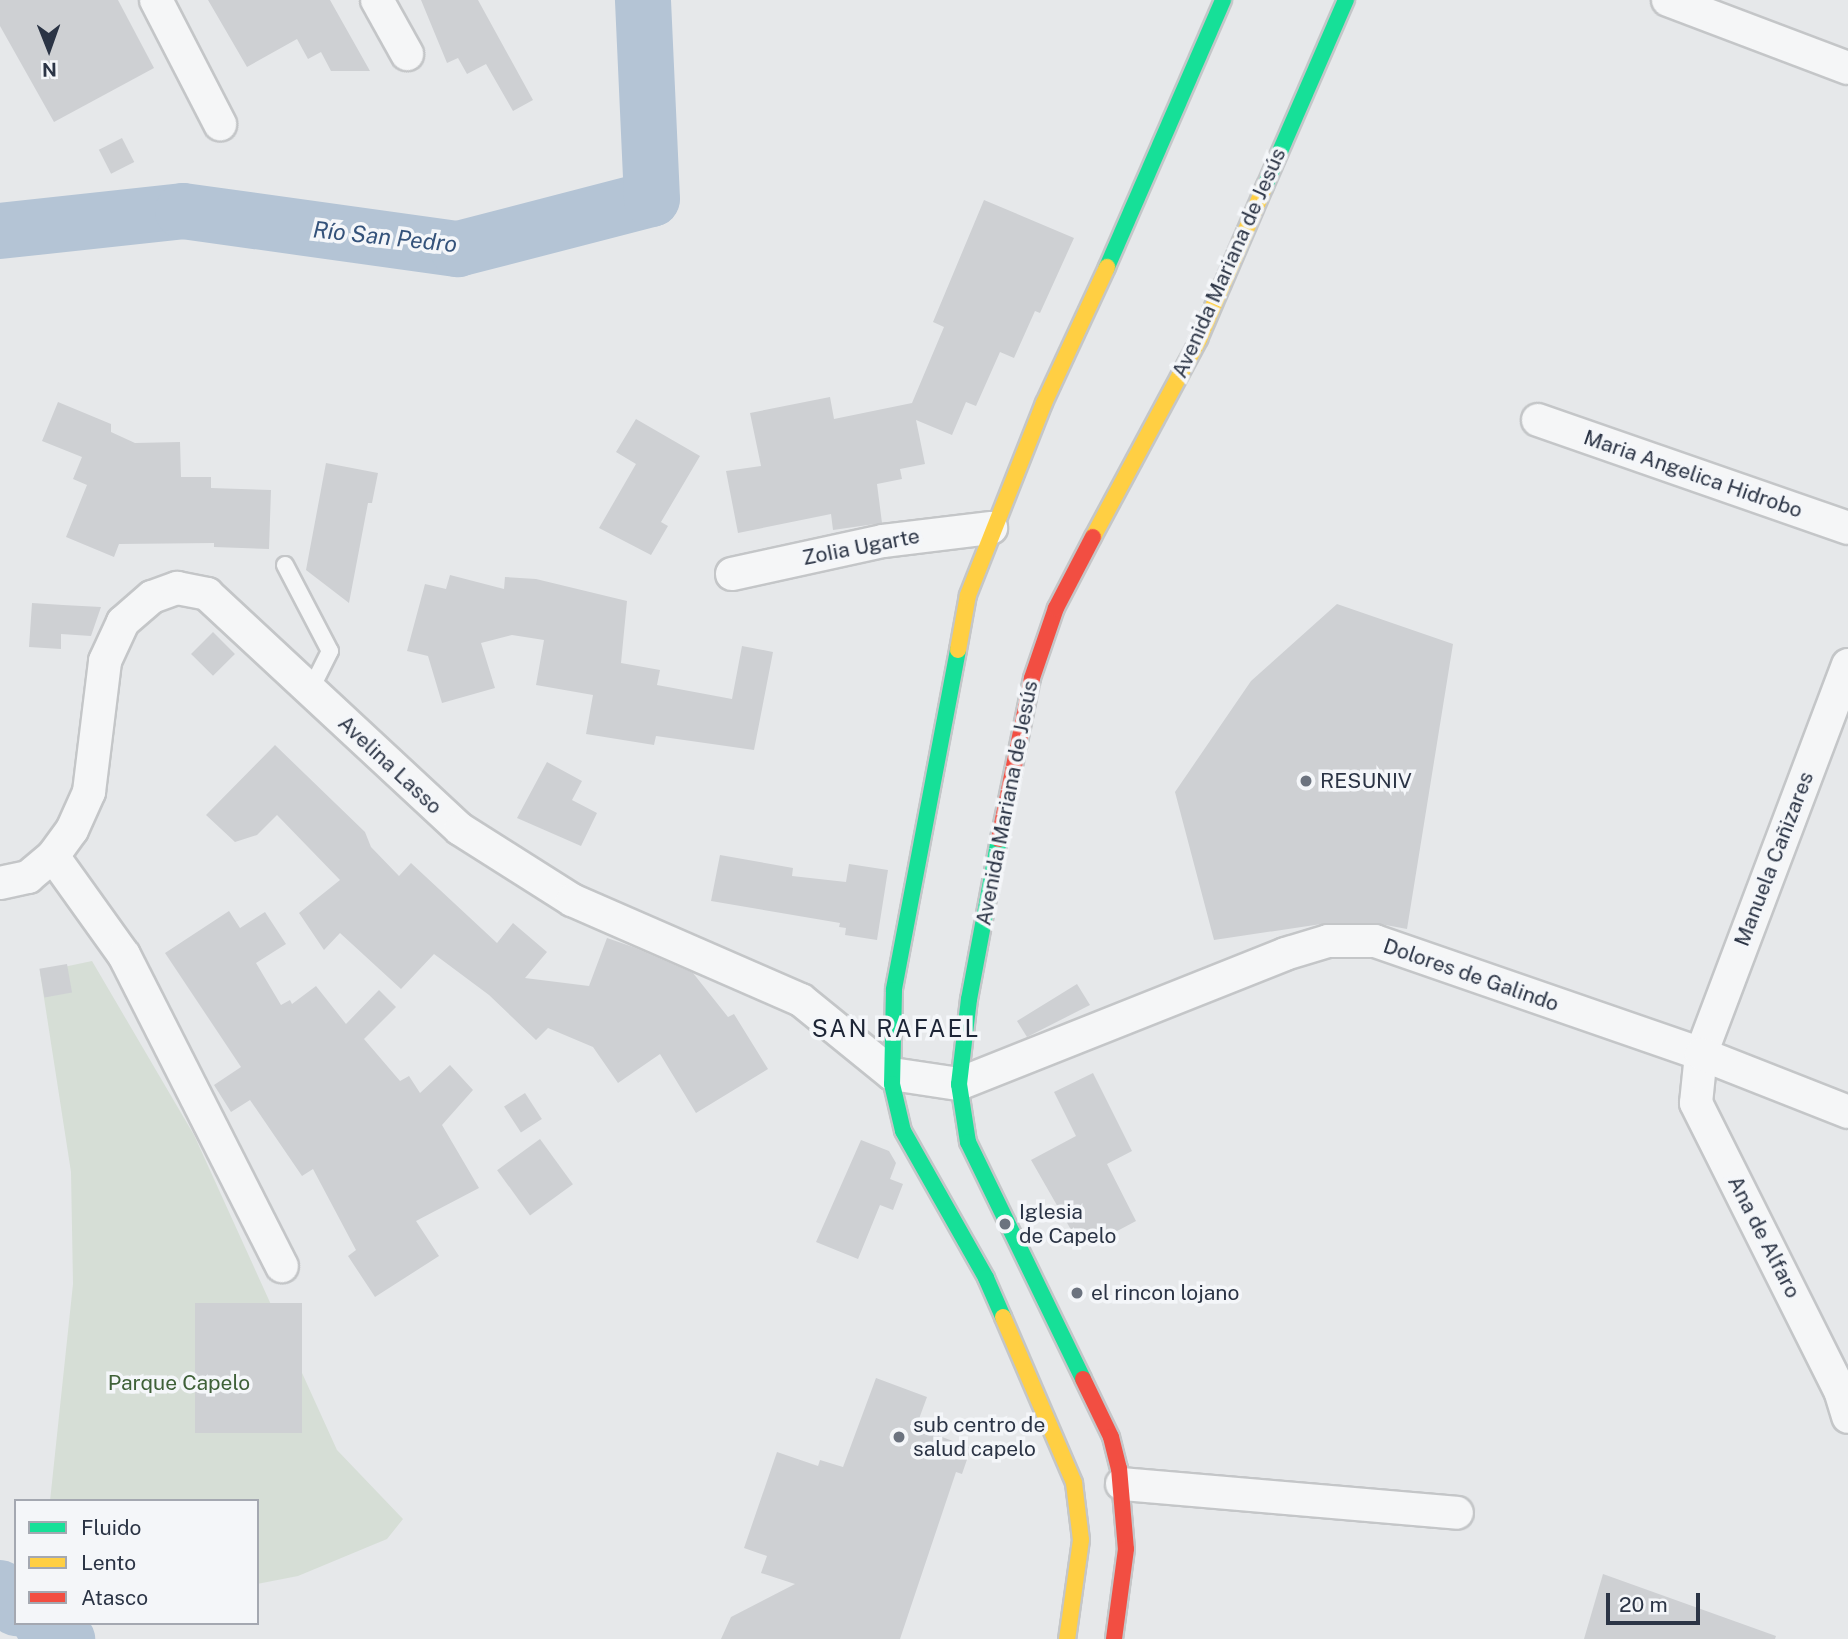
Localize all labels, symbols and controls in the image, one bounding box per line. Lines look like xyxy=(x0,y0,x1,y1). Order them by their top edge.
north arrow xyxy=(14,14,84,84)
text: N xyxy=(42,59,57,81)
street label: Avenida Mariana de Jesús xyxy=(1167,144,1291,382)
water label: Río San Pedro xyxy=(311,216,459,258)
street label: Maria Angelica Hidrobo xyxy=(1580,425,1806,523)
street label: ZoIia Ugarte xyxy=(800,523,922,571)
street label: Avenida Mariana de Jesús xyxy=(971,678,1043,928)
street label: Avelina Lasso xyxy=(333,711,447,819)
place label: RESUNIV xyxy=(1320,768,1412,794)
street label: Manuela Cañizares xyxy=(1729,768,1819,950)
marker: RESUNIV xyxy=(1298,773,1314,789)
street label: Dolores de Galindo xyxy=(1380,933,1562,1017)
district label: SAN RAFAEL xyxy=(813,1015,979,1043)
street label: Ana de Alfaro xyxy=(1722,1172,1806,1302)
place label: Iglesia de Capelo xyxy=(1019,1199,1117,1249)
marker: Iglesia de Capelo xyxy=(997,1216,1013,1232)
place label: el rincon lojano xyxy=(1091,1280,1239,1306)
marker: el rincon lojano xyxy=(1069,1285,1085,1301)
park label: Parque Capelo xyxy=(108,1370,250,1396)
place label: sub centro de salud capelo xyxy=(913,1412,1046,1462)
marker: sub centro de salud capelo xyxy=(891,1429,907,1445)
legend xyxy=(14,1499,259,1625)
text: Fluido xyxy=(81,1515,141,1540)
text: Lento xyxy=(81,1550,136,1575)
scale bar xyxy=(1610,1580,1704,1624)
text: Atasco xyxy=(81,1585,148,1610)
text: 20 m xyxy=(1619,1592,1668,1617)

